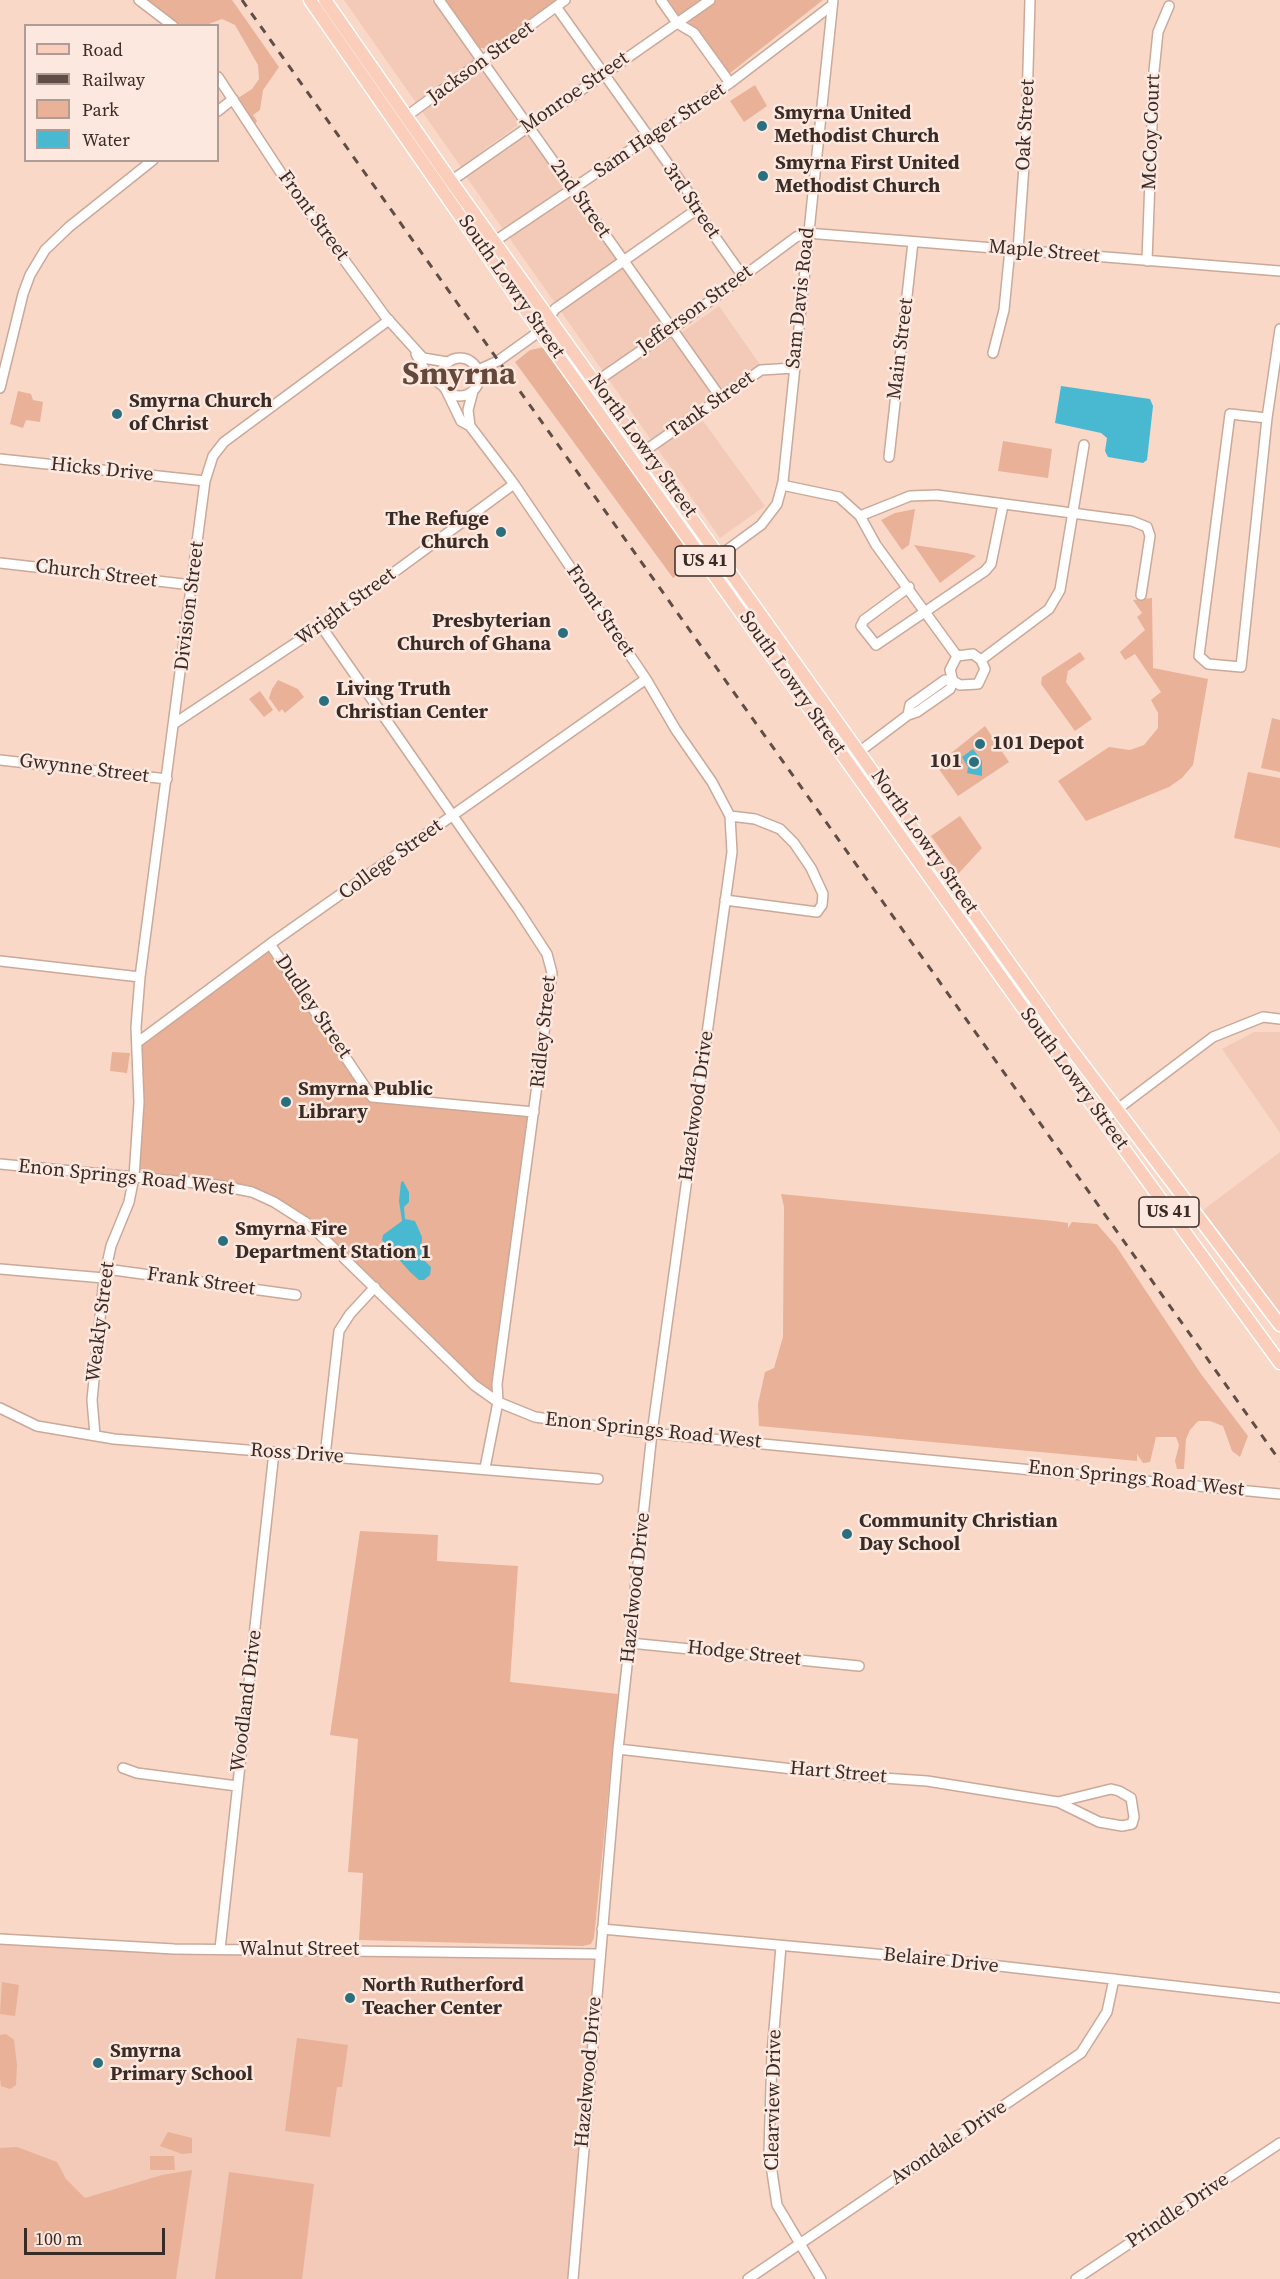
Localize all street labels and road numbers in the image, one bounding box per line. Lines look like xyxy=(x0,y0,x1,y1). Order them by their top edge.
street label: Jackson Street xyxy=(423,16,539,110)
street label: Monroe Street xyxy=(516,47,634,139)
street label: McCoy Court xyxy=(1138,74,1166,190)
street label: Sam Hager Street xyxy=(590,78,730,184)
street label: Oak Street xyxy=(1012,79,1040,171)
street label: 2nd Street xyxy=(544,155,616,243)
street label: 3rd Street xyxy=(657,159,725,243)
street label: Front Street xyxy=(272,166,354,266)
street label: South Lowry Street xyxy=(453,211,569,363)
street label: Sam Davis Road xyxy=(782,226,820,370)
street label: Maple Street xyxy=(987,235,1101,269)
street label: Jefferson Street xyxy=(633,260,757,360)
street label: Main Street xyxy=(883,297,919,401)
street label: Tank Street xyxy=(663,366,759,444)
street label: North Lowry Street xyxy=(582,370,702,522)
street label: Hicks Drive xyxy=(49,453,155,487)
street label: Division Street xyxy=(170,540,210,672)
road number: US 41 xyxy=(675,546,735,576)
street label: Church Street xyxy=(34,555,158,593)
street label: Front Street xyxy=(561,561,639,661)
street label: Wright Street xyxy=(291,563,401,651)
street label: South Lowry Street xyxy=(734,607,850,759)
street label: Gwynne Street xyxy=(18,749,150,789)
street label: North Lowry Street xyxy=(865,765,983,919)
street label: College Street xyxy=(334,814,448,906)
street label: Dudley Street xyxy=(270,951,356,1063)
street label: Ridley Street xyxy=(526,975,562,1089)
street label: South Lowry Street xyxy=(1015,1003,1133,1155)
street label: Hazelwood Drive xyxy=(675,1029,719,1183)
street label: Enon Springs Road West xyxy=(17,1155,235,1201)
road number: US 41 xyxy=(1139,1197,1199,1227)
street label: Weakly Street xyxy=(82,1260,120,1384)
street label: Frank Street xyxy=(145,1263,257,1301)
street label: Enon Springs Road West xyxy=(544,1408,762,1454)
street label: Ross Drive xyxy=(249,1439,345,1469)
street label: Enon Springs Road West xyxy=(1027,1456,1245,1502)
street label: Hazelwood Drive xyxy=(616,1511,656,1665)
street label: Woodland Drive xyxy=(226,1628,268,1774)
street label: Hodge Street xyxy=(686,1636,802,1672)
street label: Hart Street xyxy=(789,1757,887,1789)
street label: Walnut Street xyxy=(239,1938,359,1962)
street label: Belaire Drive xyxy=(882,1943,1000,1979)
street label: Hazelwood Drive xyxy=(570,1996,608,2148)
street label: Clearview Drive xyxy=(761,2029,787,2171)
street label: Avondale Drive xyxy=(886,2095,1012,2191)
street label: Prindle Drive xyxy=(1122,2168,1234,2254)

